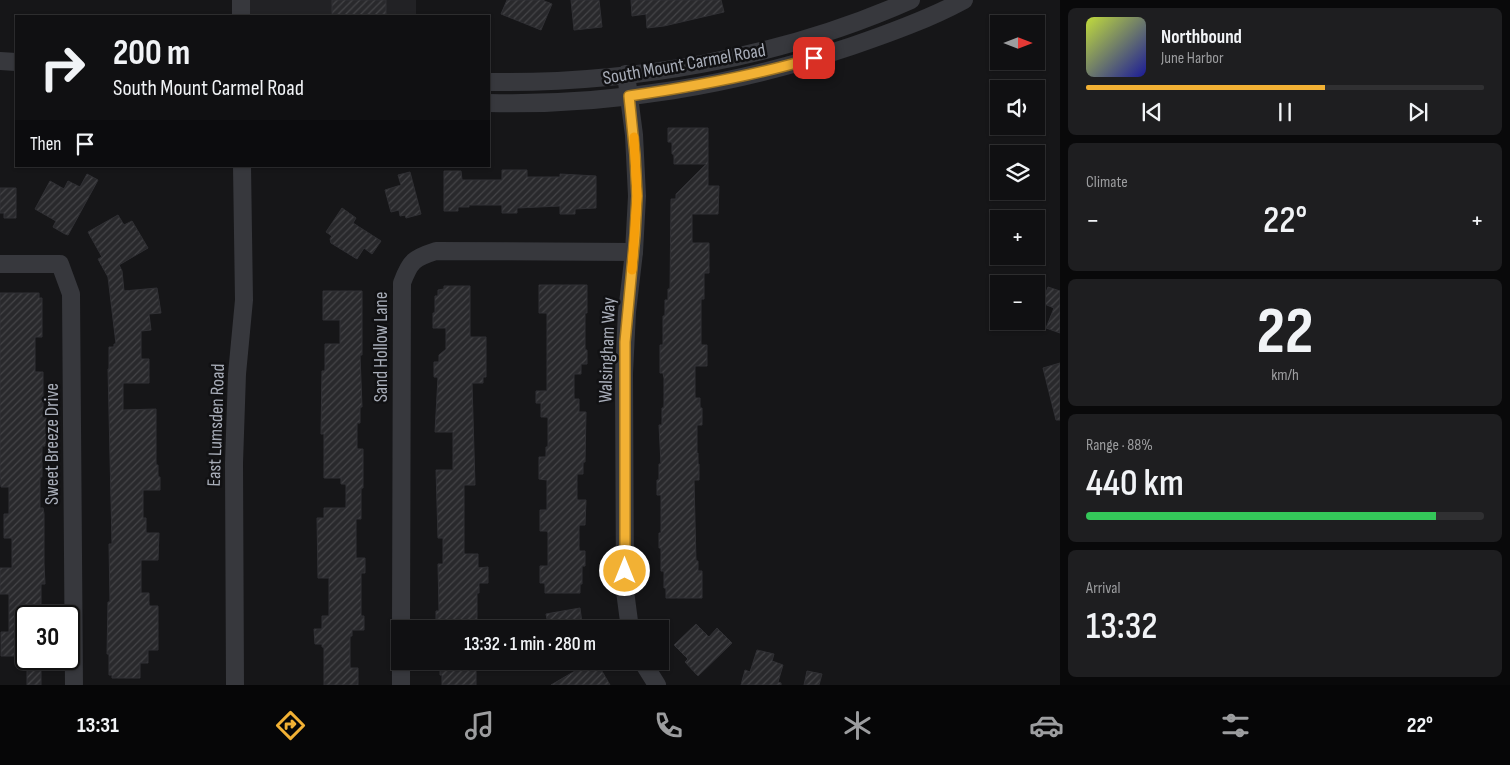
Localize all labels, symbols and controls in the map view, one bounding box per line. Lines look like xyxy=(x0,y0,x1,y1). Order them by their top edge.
north arrow xyxy=(990,15,1045,70)
map controls xyxy=(990,15,1045,330)
text: Northbound xyxy=(1161,26,1242,49)
text: 200 m xyxy=(113,32,190,75)
icon: right xyxy=(30,35,95,100)
pin xyxy=(793,37,835,79)
street label: South Mount Carmel Road xyxy=(601,39,767,90)
icon: arrive xyxy=(800,44,828,72)
text: June Harbor xyxy=(1161,49,1224,68)
text: South Mount Carmel Road xyxy=(113,75,304,102)
button: sound xyxy=(990,80,1045,135)
icon: previous xyxy=(1138,98,1166,126)
icon: pause xyxy=(1271,98,1299,126)
icon: next xyxy=(1404,98,1432,126)
icon: arrive xyxy=(71,130,99,158)
text: Then xyxy=(30,133,61,156)
button: layers xyxy=(990,145,1045,200)
text: Climate xyxy=(1086,173,1128,192)
text: 22° xyxy=(1263,198,1307,243)
text: − xyxy=(1086,204,1100,237)
text: + xyxy=(1470,204,1484,237)
button: + xyxy=(990,210,1045,265)
button: − xyxy=(990,275,1045,330)
street label: Sand Hollow Lane xyxy=(370,292,393,402)
text: 22 xyxy=(1257,294,1313,372)
street label: Walsingham Way xyxy=(594,296,621,403)
street label: East Lumsden Road xyxy=(203,363,230,487)
text: km/h xyxy=(1271,366,1299,385)
street label: Sweet Breeze Drive xyxy=(41,383,64,505)
text: Range · 88% xyxy=(1086,436,1153,455)
text: 440 km xyxy=(1086,461,1184,506)
position arrow xyxy=(598,544,650,596)
text: Arrival xyxy=(1086,579,1120,598)
text: 13:32 xyxy=(1086,604,1158,649)
speed limit sign: 30 xyxy=(15,605,80,670)
text: 13:32 · 1 min · 280 m xyxy=(464,633,596,656)
icon: directions xyxy=(273,708,308,743)
icon: music xyxy=(462,708,497,743)
icon: phone xyxy=(651,708,686,743)
icon: climate xyxy=(840,708,875,743)
icon: car xyxy=(1029,708,1064,743)
icon: filters xyxy=(1218,708,1253,743)
text: 13:31 xyxy=(77,712,119,739)
text: 22° xyxy=(1407,712,1433,739)

